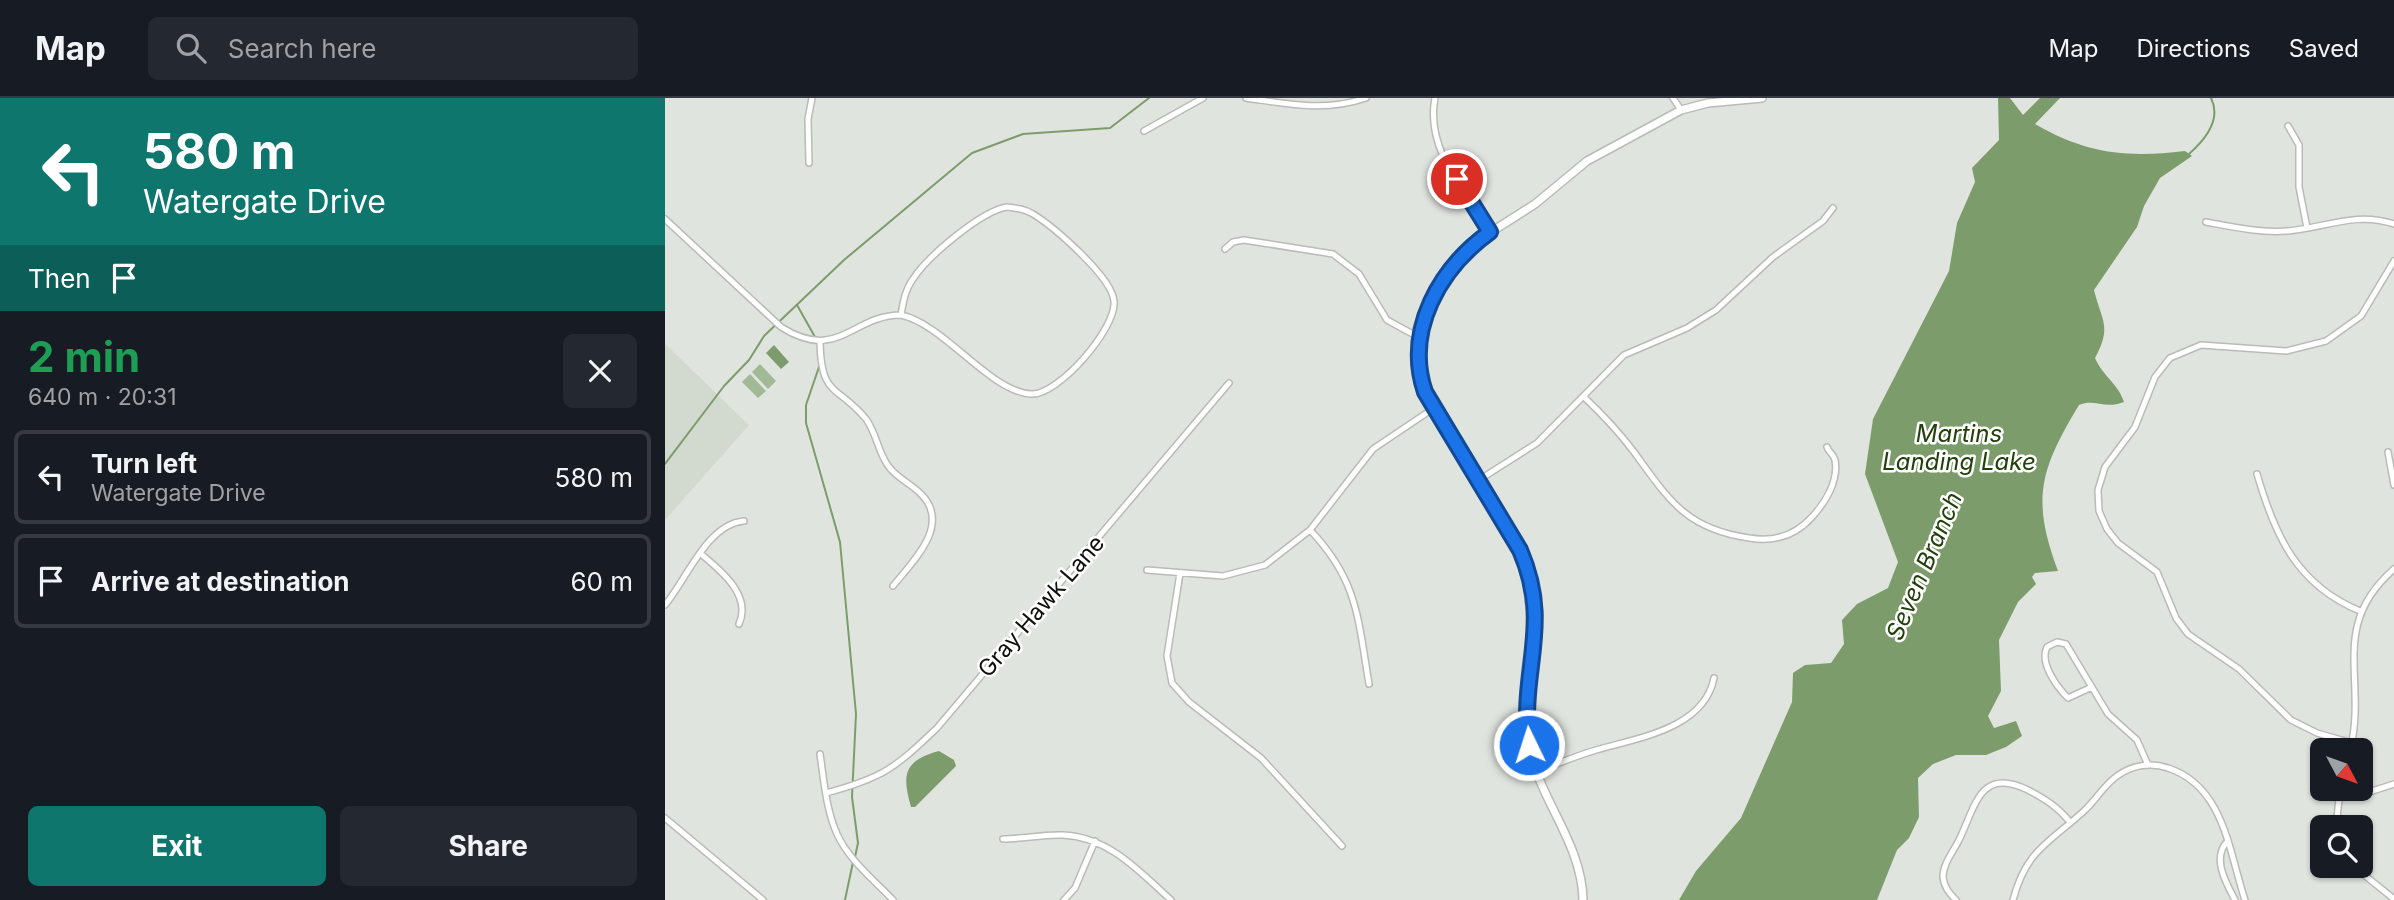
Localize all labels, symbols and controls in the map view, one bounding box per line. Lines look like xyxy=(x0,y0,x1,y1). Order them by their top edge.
search box xyxy=(148,17,638,80)
text: Map xyxy=(35,28,106,68)
icon: search xyxy=(172,29,210,67)
text: Search here xyxy=(228,33,376,64)
text: Map xyxy=(2049,34,2098,63)
text: Directions xyxy=(2136,34,2251,63)
text: Saved xyxy=(2289,34,2359,63)
text: 580 m xyxy=(143,122,296,181)
icon: left xyxy=(28,126,119,217)
pin xyxy=(1427,149,1487,209)
icon: arrive xyxy=(1438,160,1476,198)
text: Watergate Drive xyxy=(143,182,386,221)
icon: arrive xyxy=(105,259,143,297)
text: Then xyxy=(28,263,91,294)
text: 2 min xyxy=(28,331,140,382)
button: close xyxy=(563,334,637,408)
text: 640 m · 20:31 xyxy=(28,383,177,411)
water label: Martins Landing Lake xyxy=(1882,419,2036,476)
text: Turn left xyxy=(91,448,197,479)
icon: left xyxy=(32,458,70,496)
text: 580 m xyxy=(555,462,633,493)
text: Watergate Drive xyxy=(91,479,266,507)
water label: Seven Branch xyxy=(1880,488,1968,644)
street label: Gray Hawk Lane xyxy=(972,529,1110,683)
icon: arrive xyxy=(32,562,70,600)
text: Arrive at destination xyxy=(91,566,350,597)
text: 60 m xyxy=(570,566,633,597)
position arrow xyxy=(1492,708,1566,782)
north arrow xyxy=(2310,738,2373,802)
map controls xyxy=(2310,738,2373,878)
button: Exit xyxy=(28,806,326,886)
button: Share xyxy=(340,806,637,886)
button: search xyxy=(2310,815,2373,878)

